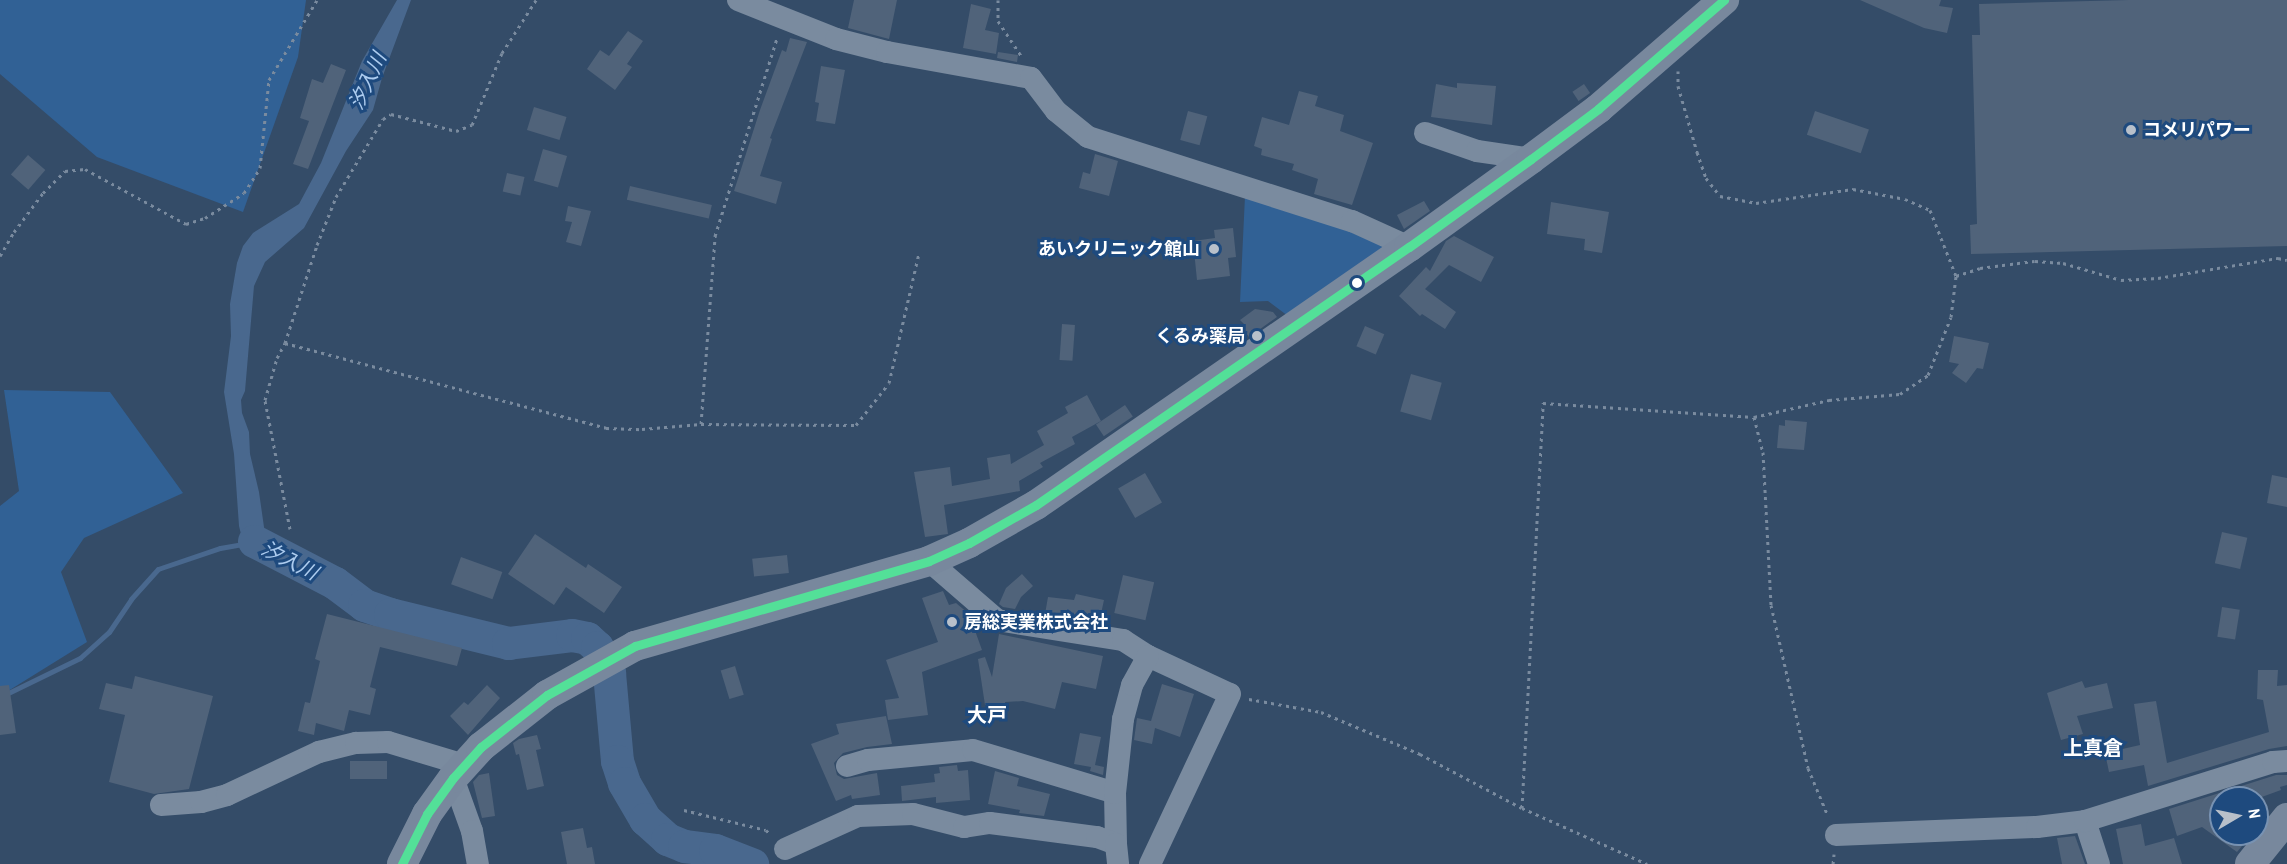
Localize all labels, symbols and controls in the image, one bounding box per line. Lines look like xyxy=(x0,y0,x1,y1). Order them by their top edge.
water label: 汐入川 xyxy=(343,49,391,113)
place label: コメリパワー xyxy=(2143,119,2251,141)
marker: コメリパワー xyxy=(2124,123,2138,137)
place label: あいクリニック館山 xyxy=(1038,238,1200,260)
marker: あいクリニック館山 xyxy=(1205,240,1223,258)
unlabelled marker xyxy=(1351,277,1363,289)
place label: くるみ薬局 xyxy=(1155,325,1245,347)
marker: くるみ薬局 xyxy=(1250,329,1264,343)
water label: 汐入川 xyxy=(258,536,322,584)
place label: 房総実業株式会社 xyxy=(964,611,1108,633)
marker: 房総実業株式会社 xyxy=(945,615,959,629)
district label: 大戸 xyxy=(967,702,1007,726)
district label: 上真倉 xyxy=(2063,735,2123,759)
north arrow xyxy=(2209,786,2269,846)
text: N xyxy=(2243,807,2266,820)

